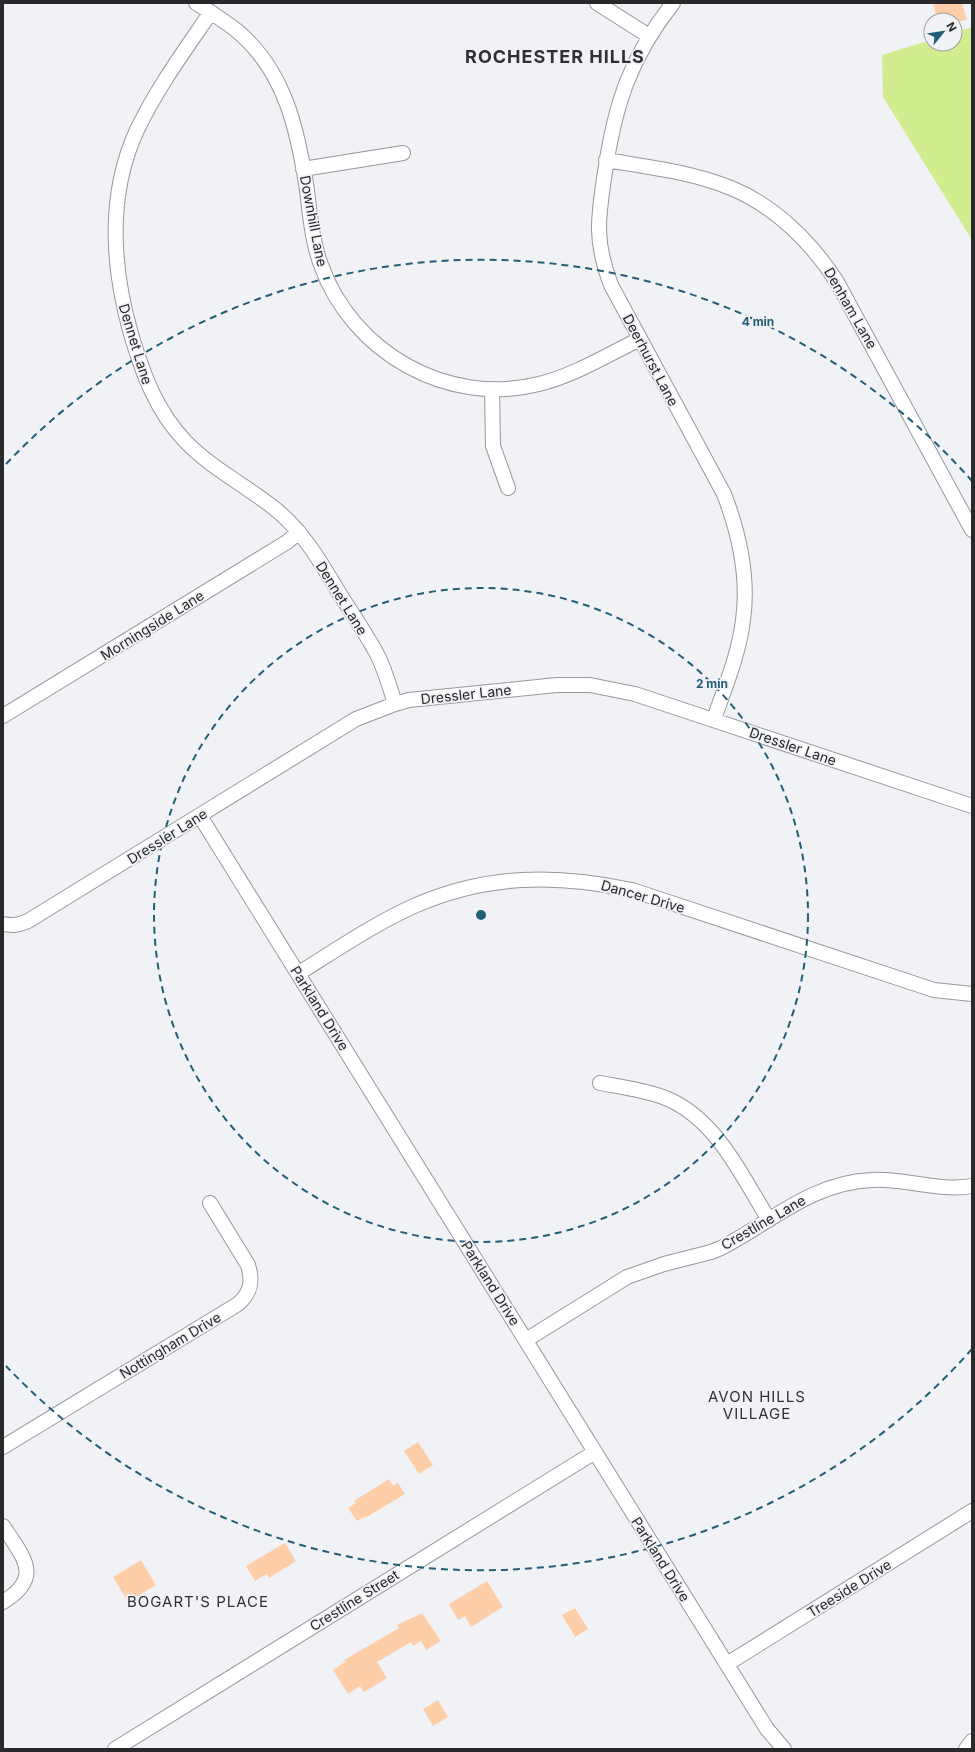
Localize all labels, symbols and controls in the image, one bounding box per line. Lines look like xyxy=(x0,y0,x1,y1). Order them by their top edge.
north arrow xyxy=(923,12,963,52)
text: N xyxy=(944,20,960,34)
district label: ROCHESTER HILLS xyxy=(465,46,645,67)
street label: Downhill Lane xyxy=(297,174,331,268)
street label: Denham Lane xyxy=(821,264,881,352)
street label: Dennet Lane xyxy=(116,301,156,387)
street label: Deerhurst Lane xyxy=(620,311,682,409)
text: 4 min xyxy=(742,314,774,329)
street label: Dennet Lane xyxy=(313,558,371,638)
street label: Morningside Lane xyxy=(97,586,207,664)
text: 2 min xyxy=(696,676,728,691)
street label: Dressler Lane xyxy=(420,681,512,707)
street label: Dressler Lane xyxy=(747,723,839,769)
street label: Dressler Lane xyxy=(124,805,210,867)
street label: Dancer Drive xyxy=(599,876,687,916)
centre of rings xyxy=(474,908,488,922)
street label: Parkland Drive xyxy=(287,962,353,1054)
street label: Crestline Lane xyxy=(718,1191,808,1253)
street label: Parkland Drive xyxy=(458,1237,524,1329)
street label: Nottingham Drive xyxy=(116,1308,224,1382)
district label: AVON HILLS VILLAGE xyxy=(708,1387,806,1423)
street label: Parkland Drive xyxy=(628,1513,694,1605)
street label: Treeside Drive xyxy=(804,1555,894,1621)
street label: Crestline Street xyxy=(306,1566,402,1634)
district label: BOGART'S PLACE xyxy=(127,1592,269,1611)

